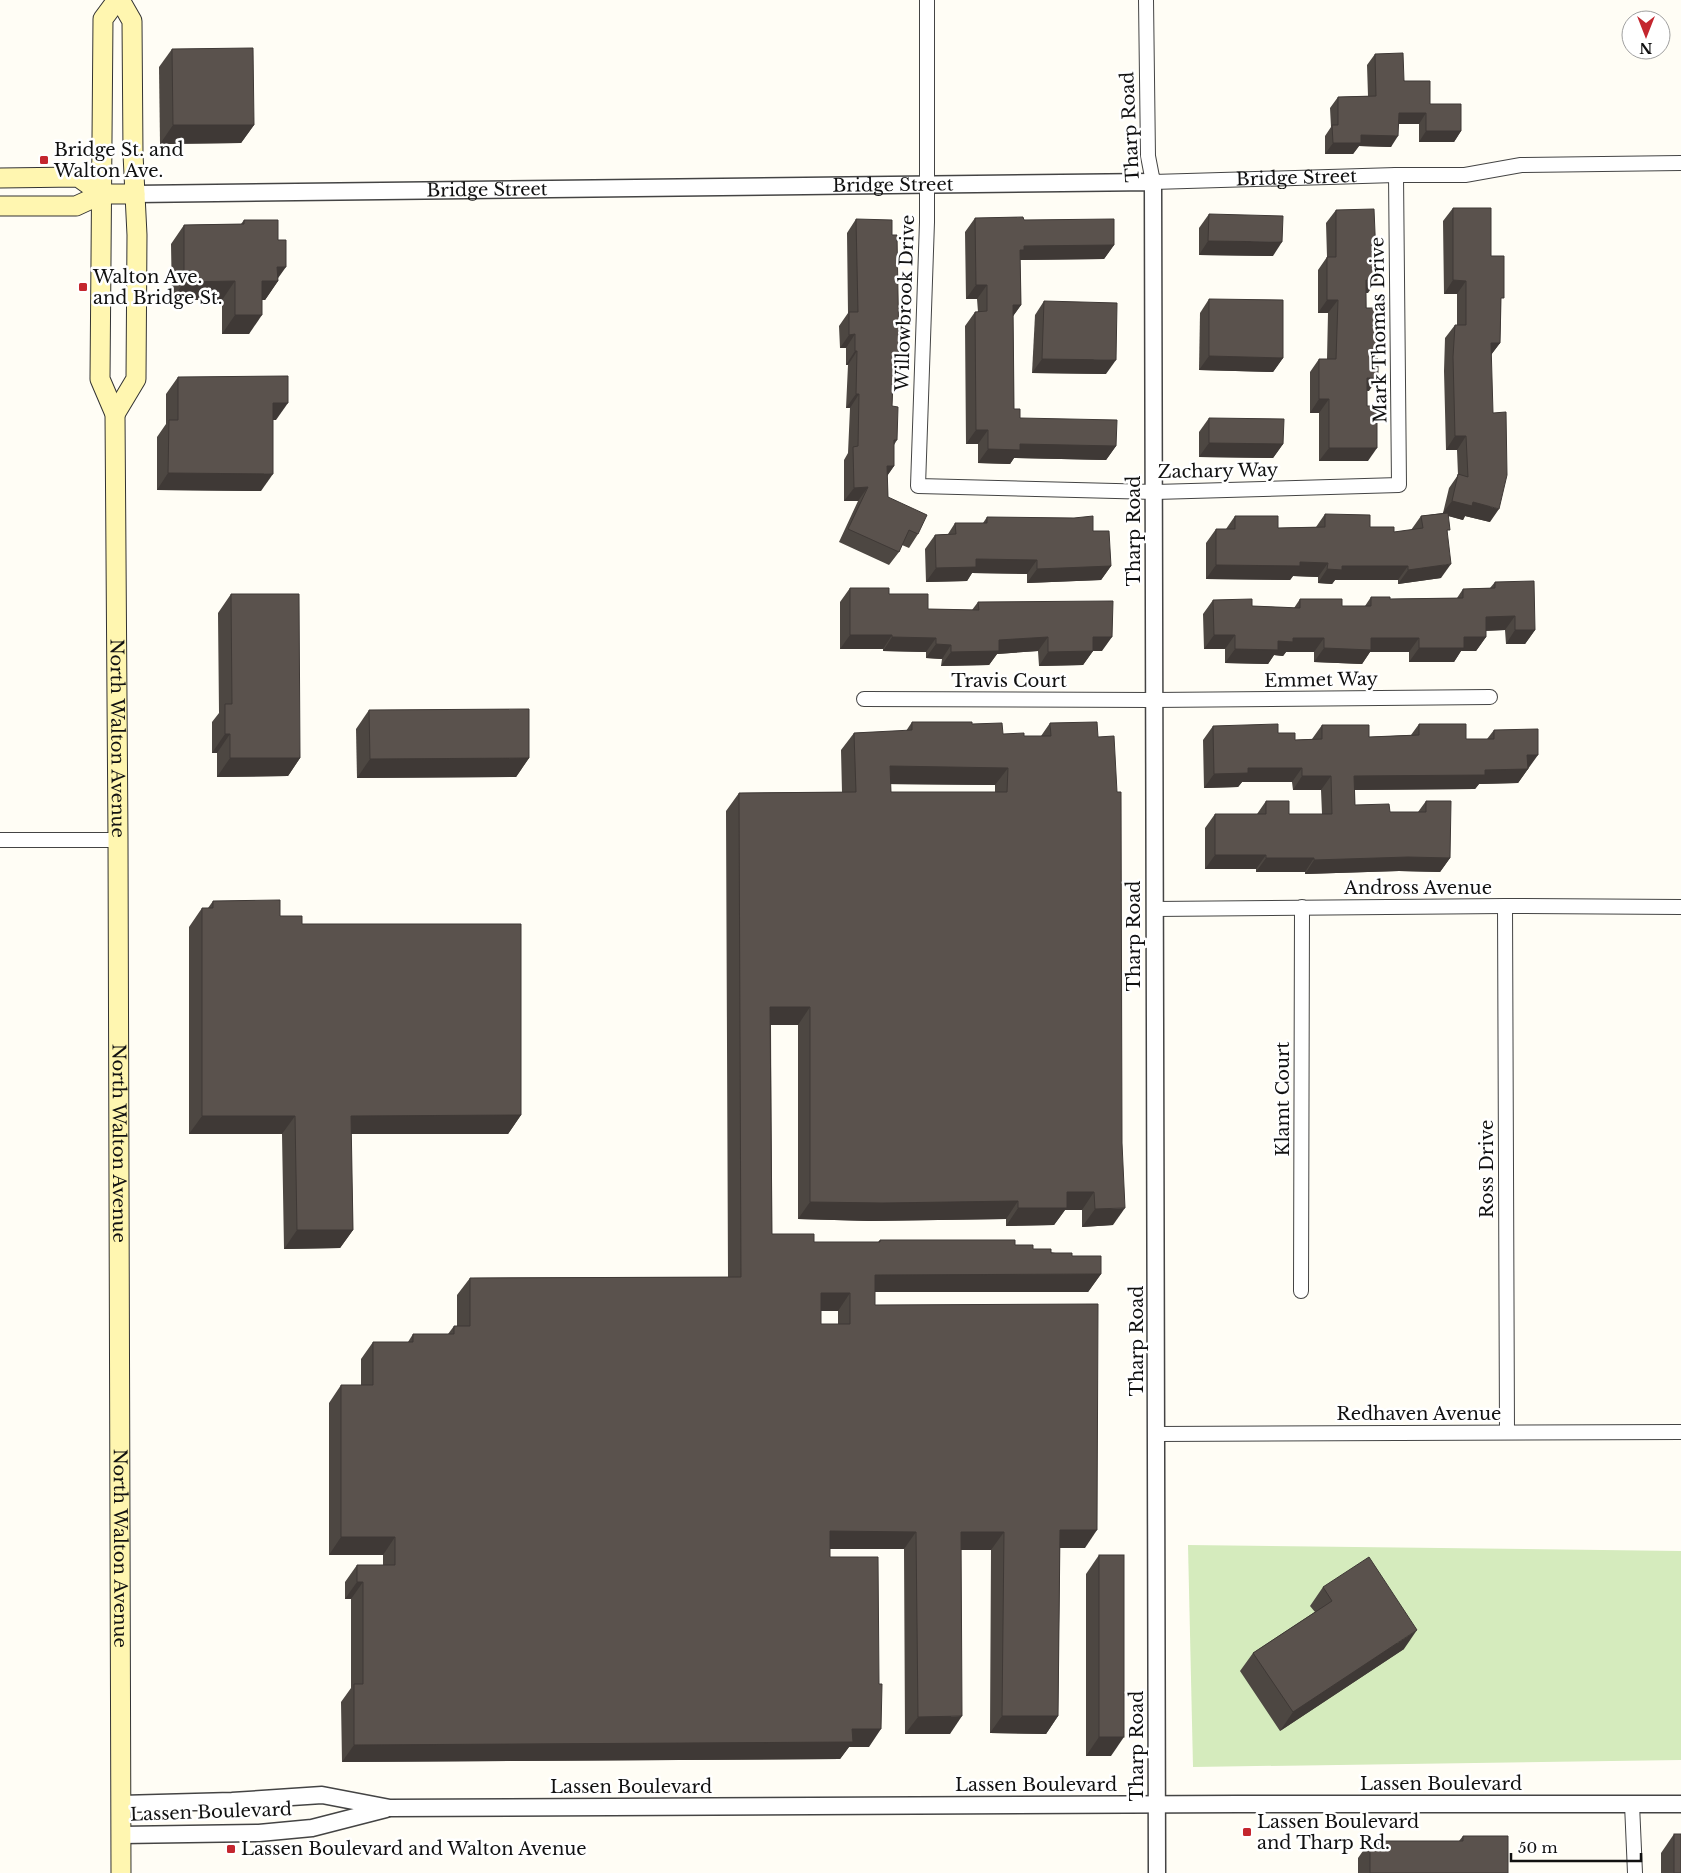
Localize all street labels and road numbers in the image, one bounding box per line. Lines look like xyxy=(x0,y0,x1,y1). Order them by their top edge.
street label: Tharp Road xyxy=(1116,71,1144,183)
street label: Bridge Street xyxy=(1236,165,1357,191)
street label: Bridge Street xyxy=(832,173,954,197)
street label: Bridge Street xyxy=(426,178,548,202)
street label: Willowbrook Drive xyxy=(891,214,919,393)
street label: Mark Thomas Drive xyxy=(1366,237,1392,423)
street label: Zachary Way xyxy=(1158,459,1279,483)
street label: Tharp Road xyxy=(1123,476,1145,586)
street label: North Walton Avenue xyxy=(106,639,129,838)
street label: Emmet Way xyxy=(1264,668,1379,692)
street label: Travis Court xyxy=(951,670,1067,692)
street label: Andross Avenue xyxy=(1343,877,1492,899)
street label: Tharp Road xyxy=(1123,881,1145,991)
street label: Klamt Court xyxy=(1272,1041,1294,1156)
street label: North Walton Avenue xyxy=(108,1044,130,1243)
street label: Ross Drive xyxy=(1476,1120,1498,1218)
street label: Tharp Road xyxy=(1126,1286,1148,1396)
street label: Redhaven Avenue xyxy=(1337,1403,1501,1425)
street label: North Walton Avenue xyxy=(109,1449,131,1648)
street label: Tharp Road xyxy=(1126,1691,1148,1801)
street label: Lassen Boulevard xyxy=(1360,1773,1522,1795)
street label: Lassen Boulevard xyxy=(955,1774,1117,1796)
street label: Lassen Boulevard xyxy=(550,1776,712,1798)
street label: Lassen Boulevard xyxy=(130,1798,292,1826)

